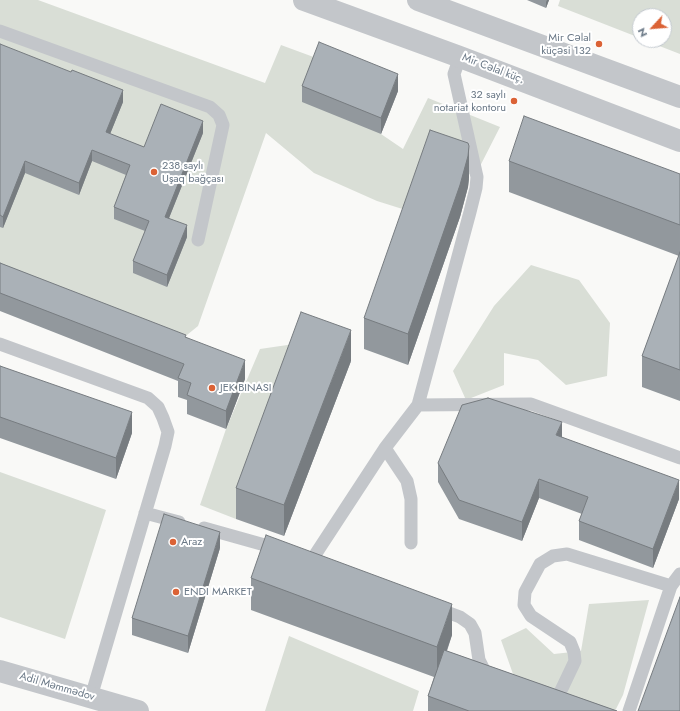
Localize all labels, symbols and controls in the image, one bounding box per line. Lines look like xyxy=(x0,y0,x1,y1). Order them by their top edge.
north arrow xyxy=(632,8,672,48)
text: N xyxy=(633,25,651,40)
place label: Mir Cəlal küçəsi 132 xyxy=(541,31,591,57)
marker: Mir Cəlal küçəsi 132 xyxy=(594,39,604,49)
street label: Mir Cəlal küç. xyxy=(460,51,526,87)
place label: 32 saylı notariat kontoru xyxy=(434,88,506,114)
marker: 32 saylı notariat kontoru xyxy=(509,96,519,106)
place label: 238 saylı Uşaq bağçası xyxy=(162,159,224,185)
marker: 238 saylı Uşaq bağçası xyxy=(149,167,159,177)
place label: JEK BINASI xyxy=(220,381,272,395)
marker: JEK BINASI xyxy=(207,383,217,393)
place label: Araz xyxy=(181,535,202,549)
marker: Araz xyxy=(168,537,178,547)
place label: ENDI MARKET xyxy=(184,585,252,599)
marker: ENDI MARKET xyxy=(171,587,181,597)
street label: Adil Məmmədov xyxy=(18,670,96,704)

